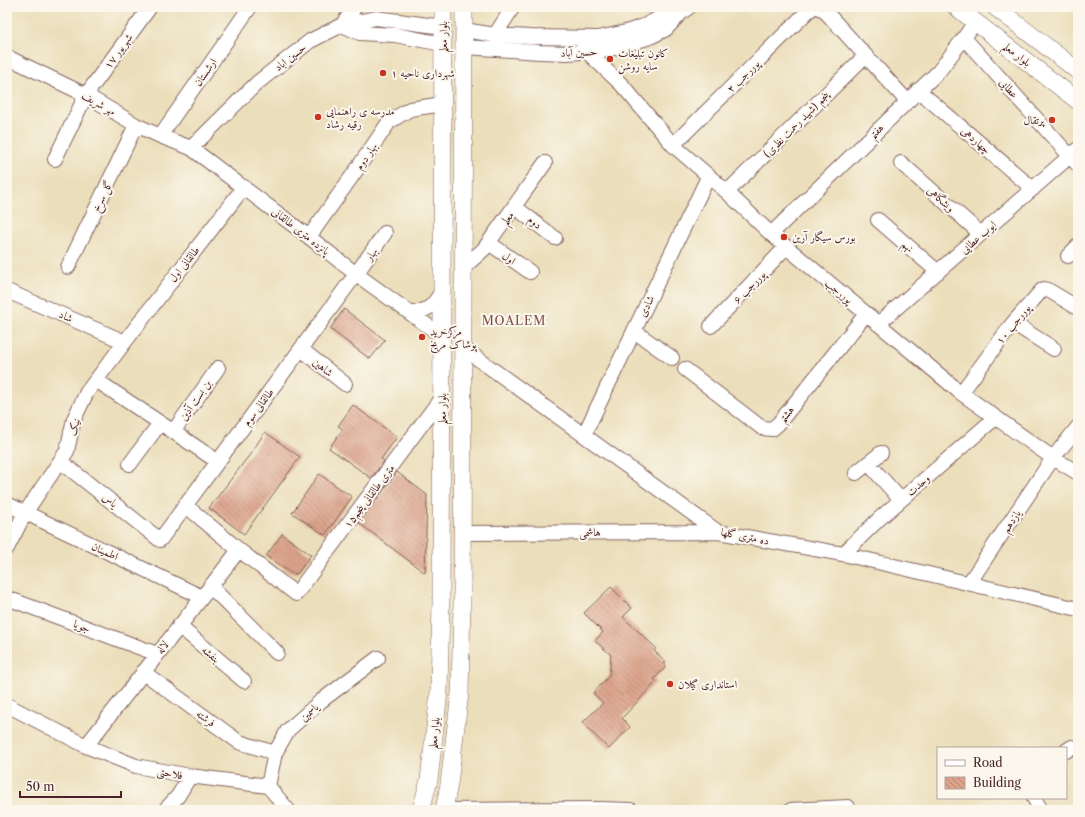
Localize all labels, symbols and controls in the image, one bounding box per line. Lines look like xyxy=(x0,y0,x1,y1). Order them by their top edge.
street label: بلوار معلم xyxy=(436,21,455,53)
street label: ۱۷ شهریور xyxy=(101,31,136,72)
street label: بلوار معلم xyxy=(997,39,1034,73)
street label: حسین اباد xyxy=(271,40,309,74)
street label: حسین آباد xyxy=(560,44,598,60)
place label: کانون تبلیغات سایه روشن xyxy=(618,46,669,75)
marker: کانون تبلیغات سایه روشن xyxy=(605,54,615,64)
street label: ارشستان xyxy=(190,55,220,89)
street label: پوررجب ۲ xyxy=(724,56,764,96)
place label: شهرداری ناحیه ۱ xyxy=(391,66,455,81)
marker: شهرداری ناحیه ۱ xyxy=(378,68,388,78)
street label: عطایی xyxy=(996,75,1022,101)
street label: پنجم (شهید رحمت نظری) xyxy=(760,87,836,163)
street label: مهر شریف xyxy=(79,88,118,119)
place label: مدرسه ی راهنمایی رقیه رشاد xyxy=(326,104,395,131)
marker: مدرسه ی راهنمایی رقیه رشاد xyxy=(313,112,323,122)
place label: پرتقال xyxy=(1023,113,1045,128)
marker: پرتقال xyxy=(1047,115,1057,125)
street label: هفتم xyxy=(866,121,889,144)
street label: چهاردهی xyxy=(958,123,994,157)
street label: بهار دوم xyxy=(352,140,383,174)
street label: گل سرخ xyxy=(88,178,119,216)
street label: ویشگاهی xyxy=(924,183,958,215)
street label: پانزده متری طالقانی xyxy=(269,204,333,259)
street label: معلم xyxy=(497,208,521,230)
street label: دوم xyxy=(523,212,545,234)
street label: ایوب عطایی xyxy=(957,218,1000,257)
place label: بورس سیگار آرین xyxy=(792,230,856,244)
marker: بورس سیگار آرین xyxy=(779,232,789,242)
street label: نهم xyxy=(896,237,917,258)
street label: طالقانی اول xyxy=(166,243,202,285)
street label: بهار xyxy=(361,245,381,265)
street label: اول xyxy=(499,248,519,268)
street label: پوررجب ۶ xyxy=(730,267,770,307)
street label: پوررجب xyxy=(822,275,856,308)
street label: شادی xyxy=(635,293,657,319)
street label: پوررجب ۱۰ xyxy=(993,300,1035,347)
street label: شاد xyxy=(57,307,75,325)
district label: MOALEM xyxy=(482,313,546,328)
place label: مرکزخرید پوشاک مریخ xyxy=(430,324,478,353)
marker: مرکزخرید پوشاک مریخ xyxy=(417,332,427,342)
street label: شاهین xyxy=(310,355,336,379)
street label: بن بست آذین xyxy=(176,377,214,423)
street label: طالقانی سوم xyxy=(239,385,279,430)
street label: بلوار معلم xyxy=(435,393,454,425)
street label: هشتم xyxy=(775,403,800,428)
street label: نیک xyxy=(65,417,83,437)
street label: ۱۵متری طالقانی پنجم xyxy=(341,461,401,533)
street label: وحدت xyxy=(903,471,933,499)
street label: یاس xyxy=(100,490,121,511)
street label: یازدهم xyxy=(998,506,1028,537)
street label: ده متری گلها xyxy=(720,524,770,548)
street label: هاشمی xyxy=(579,525,601,541)
street label: اطمینان xyxy=(89,539,121,563)
street label: جویا xyxy=(72,616,92,636)
street label: لاله xyxy=(152,638,172,656)
street label: بنفشه xyxy=(199,642,223,666)
place label: استانداری گیلان xyxy=(678,677,737,691)
marker: استانداری گیلان xyxy=(665,679,675,689)
street label: یاسمین xyxy=(297,699,322,724)
street label: فرشته xyxy=(193,706,218,730)
street label: بلوار معلم xyxy=(425,716,448,750)
legend xyxy=(937,747,1067,799)
text: Road xyxy=(973,755,1003,770)
street label: فلاحتی xyxy=(155,764,184,784)
scale bar xyxy=(20,773,121,799)
text: Building xyxy=(973,775,1021,790)
text: 50 m xyxy=(26,779,55,794)

